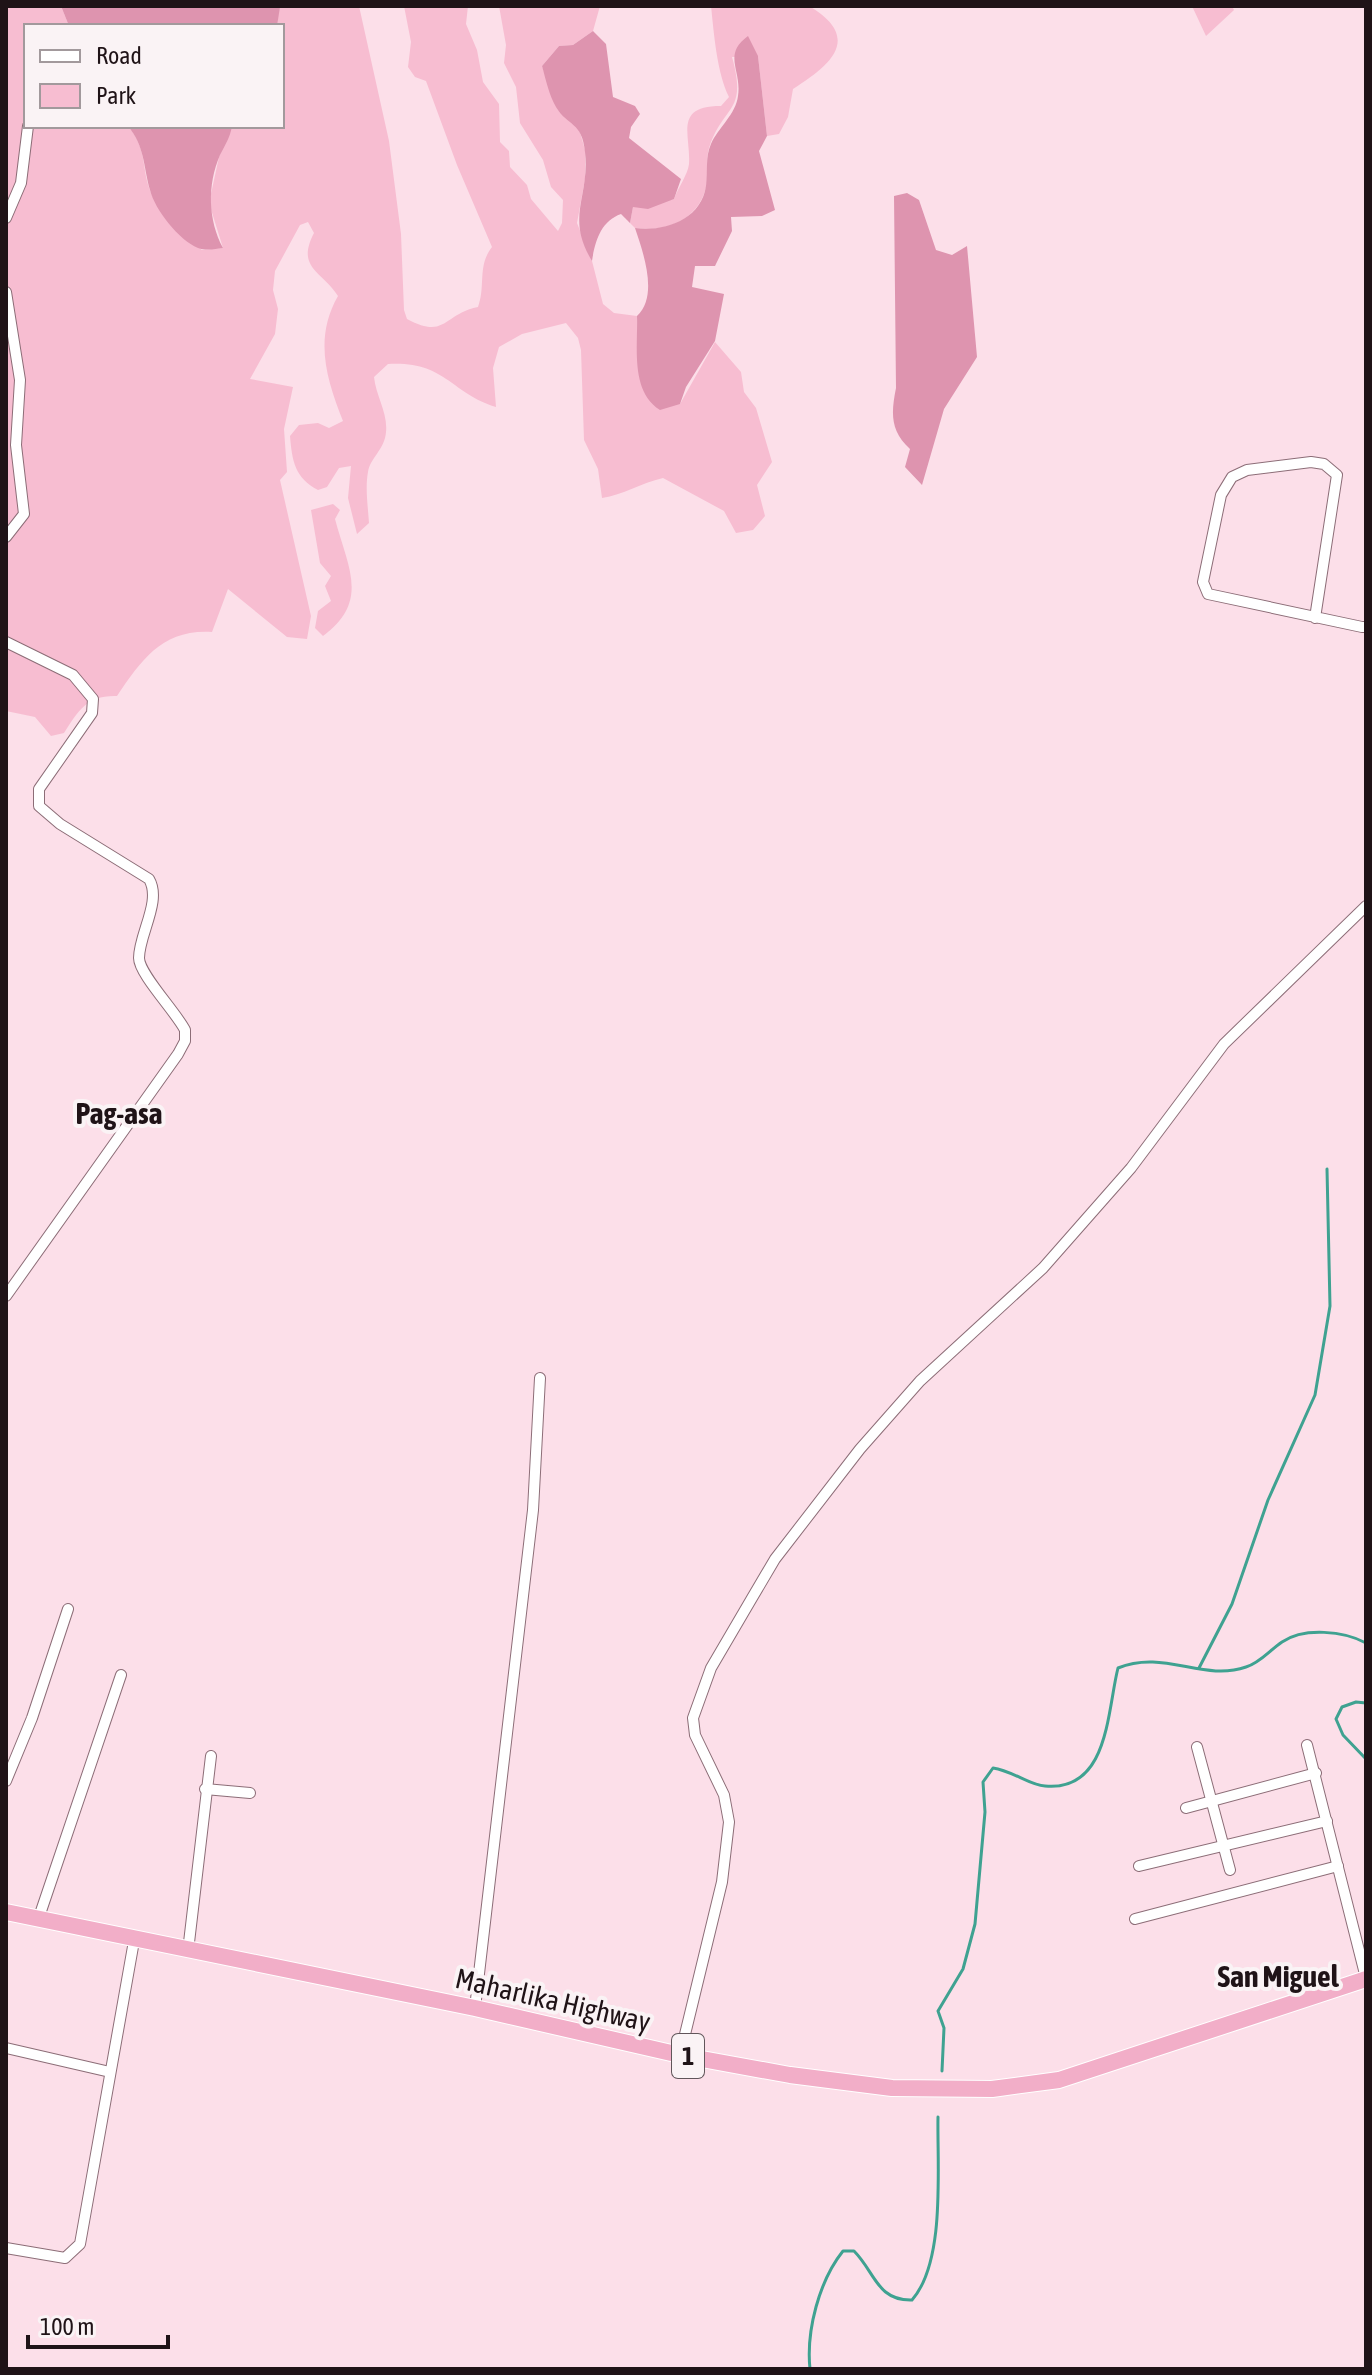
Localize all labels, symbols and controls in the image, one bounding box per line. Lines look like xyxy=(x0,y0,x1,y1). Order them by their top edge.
legend xyxy=(24,24,284,128)
text: Road xyxy=(96,42,142,69)
text: Park xyxy=(96,82,137,109)
district label: Pag-asa xyxy=(76,1096,163,1130)
district label: San Miguel xyxy=(1217,1959,1340,1993)
street label: Maharlika Highway xyxy=(452,1962,654,2038)
road number: 1 xyxy=(672,2034,704,2078)
scale bar xyxy=(28,2299,168,2349)
text: 100 m xyxy=(40,2313,94,2340)

